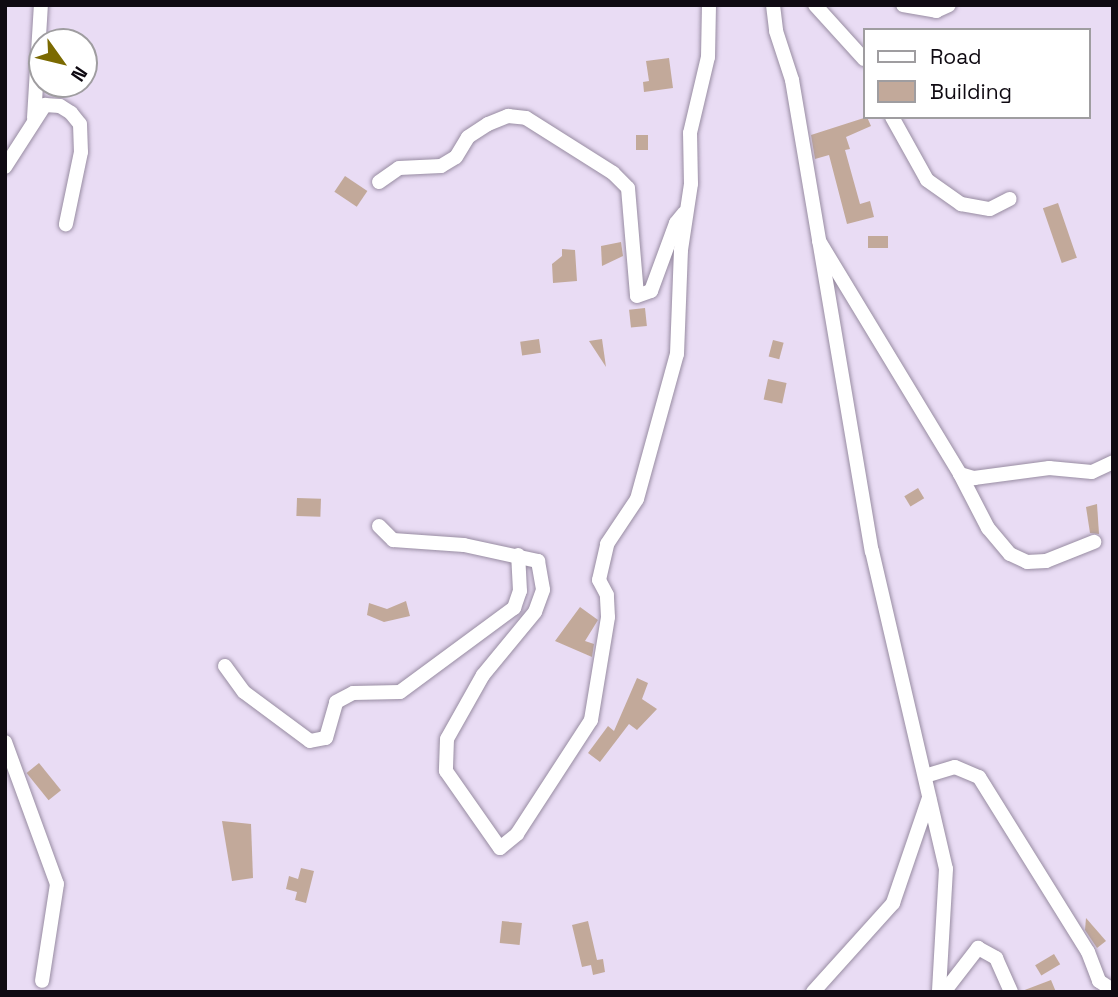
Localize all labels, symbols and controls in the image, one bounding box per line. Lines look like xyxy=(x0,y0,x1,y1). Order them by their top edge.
north arrow xyxy=(28,28,98,98)
legend xyxy=(862,28,1090,119)
text: Road xyxy=(930,43,982,70)
text: N xyxy=(65,62,93,86)
text: Building xyxy=(930,78,1012,105)

